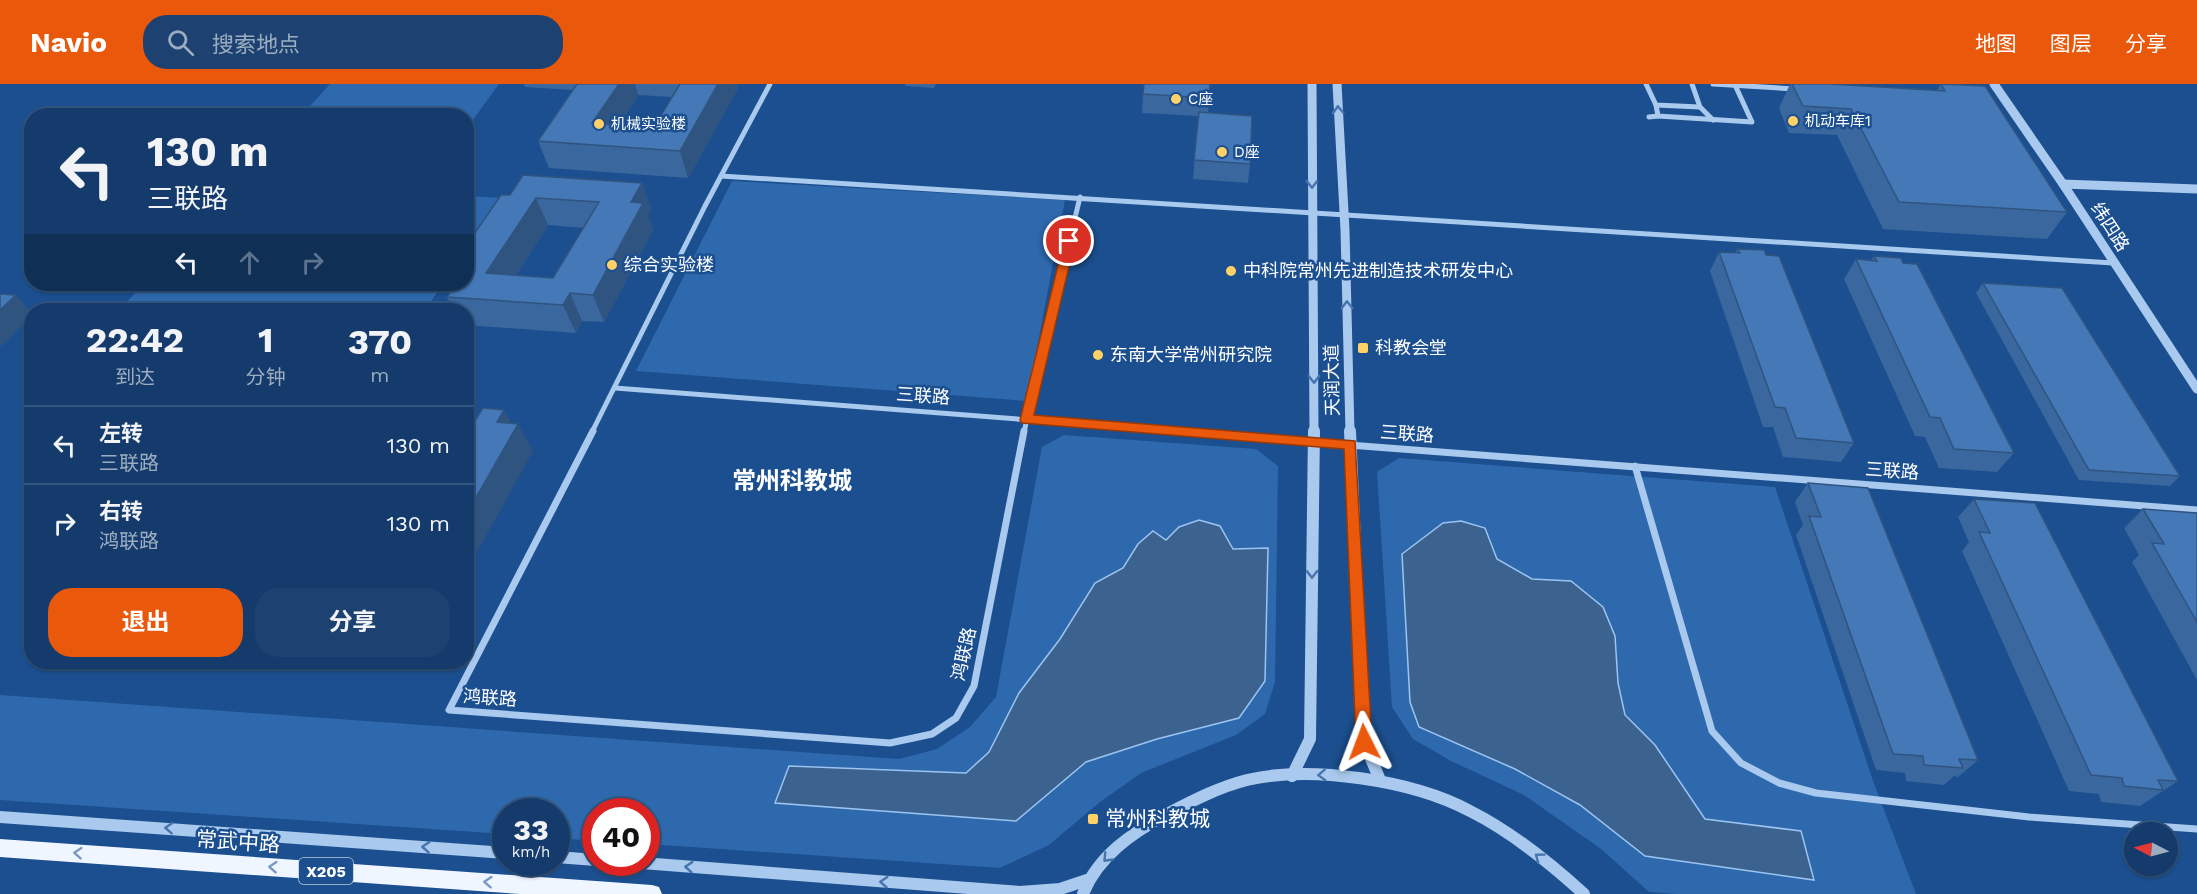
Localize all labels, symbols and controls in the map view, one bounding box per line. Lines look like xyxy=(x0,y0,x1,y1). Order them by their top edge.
search box xyxy=(143,15,563,69)
text: Navio xyxy=(30,26,107,59)
icon: search xyxy=(164,26,197,59)
text: 地图 xyxy=(1975,31,2017,56)
text: 图层 xyxy=(2050,31,2092,56)
text: 分享 xyxy=(2125,31,2167,56)
text: 搜索地点 xyxy=(212,32,300,57)
place label: C座 xyxy=(1188,90,1213,108)
marker: C座 xyxy=(1169,92,1183,106)
one-way arrow xyxy=(1332,106,1345,115)
place label: 机动车库1 xyxy=(1805,112,1871,130)
marker: 机动车库1 xyxy=(1786,114,1800,128)
place label: 机械实验楼 xyxy=(611,115,686,133)
marker: 机械实验楼 xyxy=(592,117,606,131)
text: 130 m xyxy=(147,127,269,176)
icon: left xyxy=(48,132,126,210)
place label: D座 xyxy=(1234,143,1260,161)
marker: D座 xyxy=(1215,145,1229,159)
one-way arrow xyxy=(1306,180,1318,189)
text: 三联路 xyxy=(147,183,228,215)
street label: 纬四路 xyxy=(2087,198,2134,255)
pin xyxy=(1043,215,1094,266)
icon: arrive xyxy=(1052,224,1085,257)
icon: left xyxy=(170,246,203,279)
icon: ahead xyxy=(233,246,266,279)
icon: right xyxy=(296,246,329,279)
place label: 综合实验楼 xyxy=(624,254,714,275)
marker: 综合实验楼 xyxy=(605,258,619,272)
place label: 中科院常州先进制造技术研发中心 xyxy=(1243,260,1513,281)
marker: 中科院常州先进制造技术研发中心 xyxy=(1224,264,1238,278)
one-way arrow xyxy=(1341,301,1353,310)
text: 22:42 xyxy=(86,319,184,361)
text: 1 xyxy=(258,319,274,361)
text: 370 xyxy=(348,321,412,363)
place label: 科教会堂 xyxy=(1375,337,1447,358)
marker: 科教会堂 xyxy=(1356,341,1370,355)
place label: 东南大学常州研究院 xyxy=(1110,344,1272,365)
street label: 天润大道 xyxy=(1320,344,1343,416)
marker: 东南大学常州研究院 xyxy=(1091,348,1105,362)
text: m xyxy=(370,363,389,387)
text: 到达 xyxy=(115,365,155,389)
text: 分钟 xyxy=(246,365,286,389)
one-way arrow xyxy=(1307,375,1320,384)
street label: 三联路 xyxy=(895,383,951,408)
text: 左转 xyxy=(99,421,143,446)
street label: 三联路 xyxy=(1379,421,1435,446)
icon: left xyxy=(48,429,81,462)
text: 130 m xyxy=(386,433,450,458)
text: 三联路 xyxy=(99,451,159,475)
street label: 三联路 xyxy=(1864,458,1920,483)
district label: 常州科教城 xyxy=(732,467,852,495)
text: 右转 xyxy=(99,499,143,524)
icon: right xyxy=(48,507,81,540)
text: 130 m xyxy=(386,511,450,536)
text: 鸿联路 xyxy=(99,529,159,553)
one-way arrow xyxy=(1306,570,1318,579)
button: 退出 xyxy=(48,588,243,657)
button: 分享 xyxy=(255,588,450,657)
street label: 鸿联路 xyxy=(947,625,980,683)
street label: 鸿联路 xyxy=(462,685,518,710)
position arrow xyxy=(1332,710,1396,774)
one-way arrow xyxy=(1317,768,1326,781)
speed limit sign: 40 xyxy=(582,798,660,876)
place label: 常州科教城 xyxy=(1105,806,1210,831)
text: 33 xyxy=(513,812,549,847)
marker: 常州科教城 xyxy=(1086,812,1100,826)
one-way arrow xyxy=(164,822,173,835)
north arrow xyxy=(2124,822,2178,876)
map controls xyxy=(2124,822,2178,876)
street label: 常武中路 xyxy=(195,826,281,857)
one-way arrow xyxy=(422,841,431,854)
text: km/h xyxy=(512,843,550,861)
one-way arrow xyxy=(74,847,83,860)
one-way arrow xyxy=(1104,851,1115,862)
one-way arrow xyxy=(1534,854,1545,865)
road number: X205 xyxy=(299,858,353,884)
one-way arrow xyxy=(268,861,278,874)
one-way arrow xyxy=(685,861,694,874)
one-way arrow xyxy=(484,876,493,889)
one-way arrow xyxy=(879,876,888,889)

